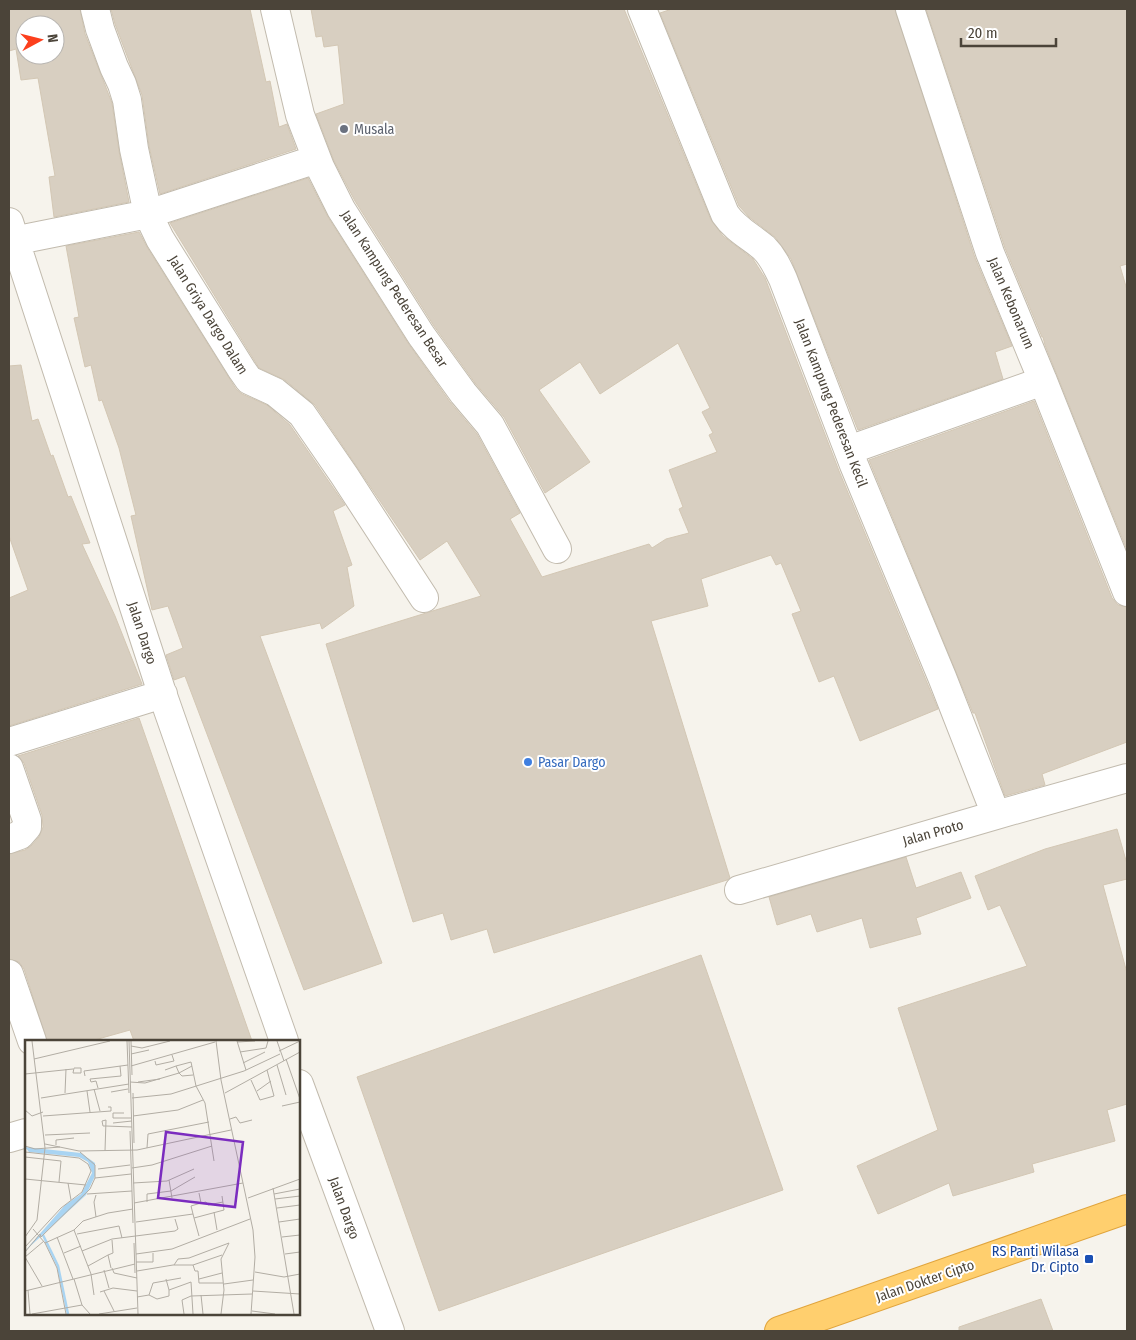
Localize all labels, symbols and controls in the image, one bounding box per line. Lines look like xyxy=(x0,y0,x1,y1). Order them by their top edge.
north arrow xyxy=(15,15,65,65)
scale bar xyxy=(961,15,1056,47)
text: 20 m xyxy=(968,24,998,42)
text: N xyxy=(43,33,61,44)
place label: Musala xyxy=(354,121,395,138)
marker: Musala xyxy=(338,123,350,135)
street label: Jalan Kampung Pederesan Besar xyxy=(337,207,451,371)
street label: Jalan Griya Dargo Dalam xyxy=(165,252,251,378)
street label: Jalan Kebonarum xyxy=(984,255,1038,351)
street label: Jalan Kampung Pederesan Kecil xyxy=(791,316,871,490)
street label: Jalan Dargo xyxy=(124,599,160,667)
place label: Pasar Dargo xyxy=(538,754,606,771)
marker: Pasar Dargo xyxy=(522,756,534,768)
street label: Jalan Proto xyxy=(901,816,965,850)
inset map xyxy=(25,1040,300,1315)
street label: Jalan Dargo xyxy=(325,1175,363,1241)
place label: RS Panti Wilasa Dr. Cipto xyxy=(992,1243,1079,1276)
marker: RS Panti Wilasa Dr. Cipto xyxy=(1083,1253,1095,1265)
street label: Jalan Dokter Cipto xyxy=(874,1256,976,1306)

